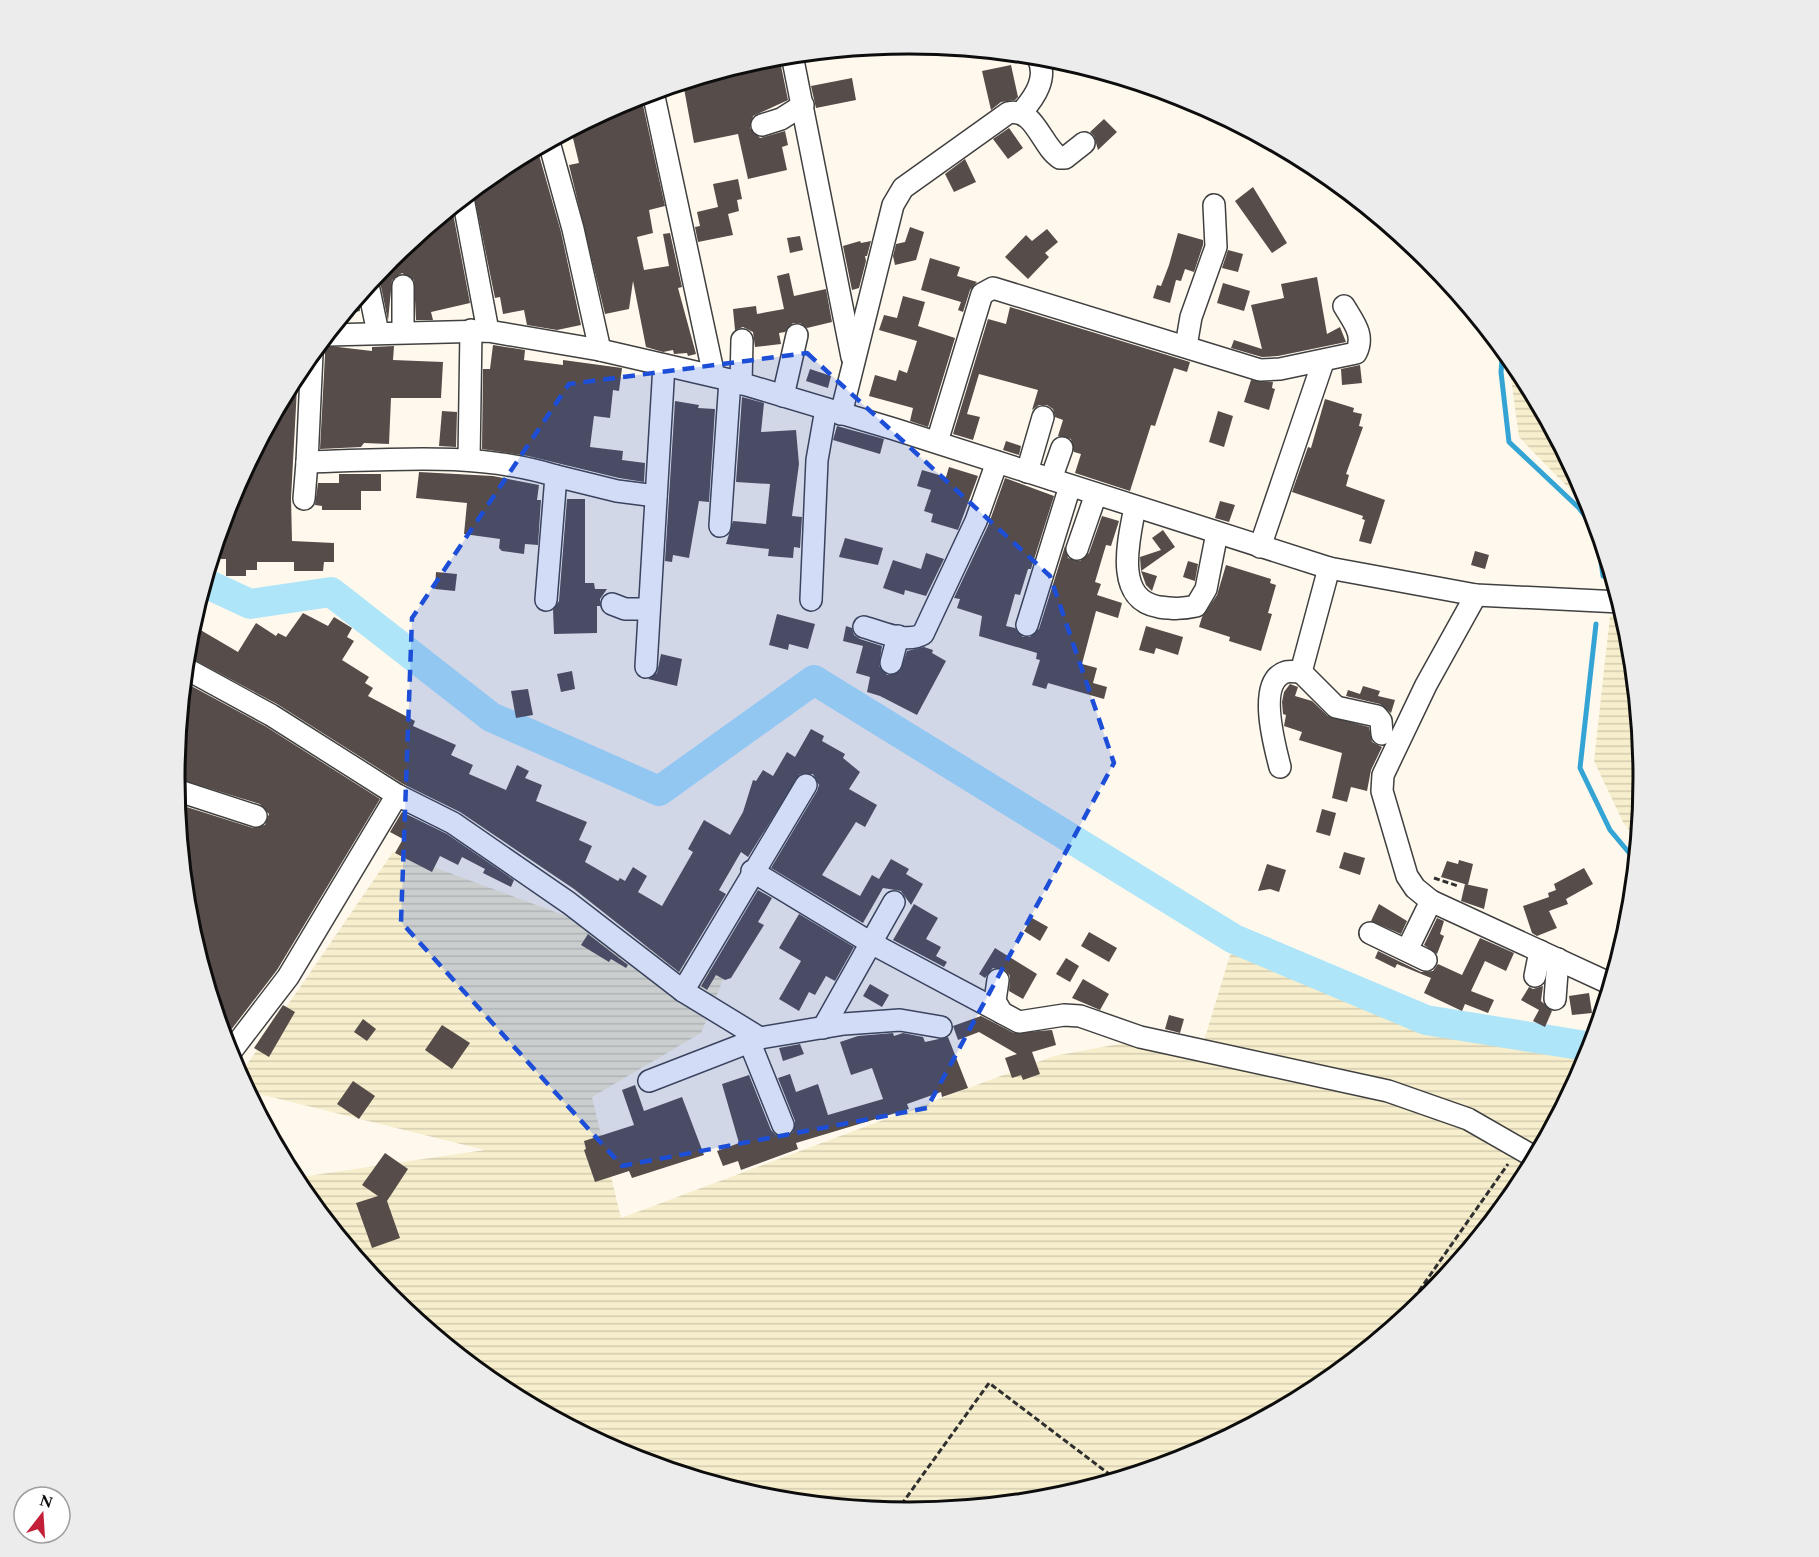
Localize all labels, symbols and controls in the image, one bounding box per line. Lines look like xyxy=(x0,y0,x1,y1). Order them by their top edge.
north arrow xyxy=(12,1485,72,1545)
text: N xyxy=(36,1488,56,1515)

